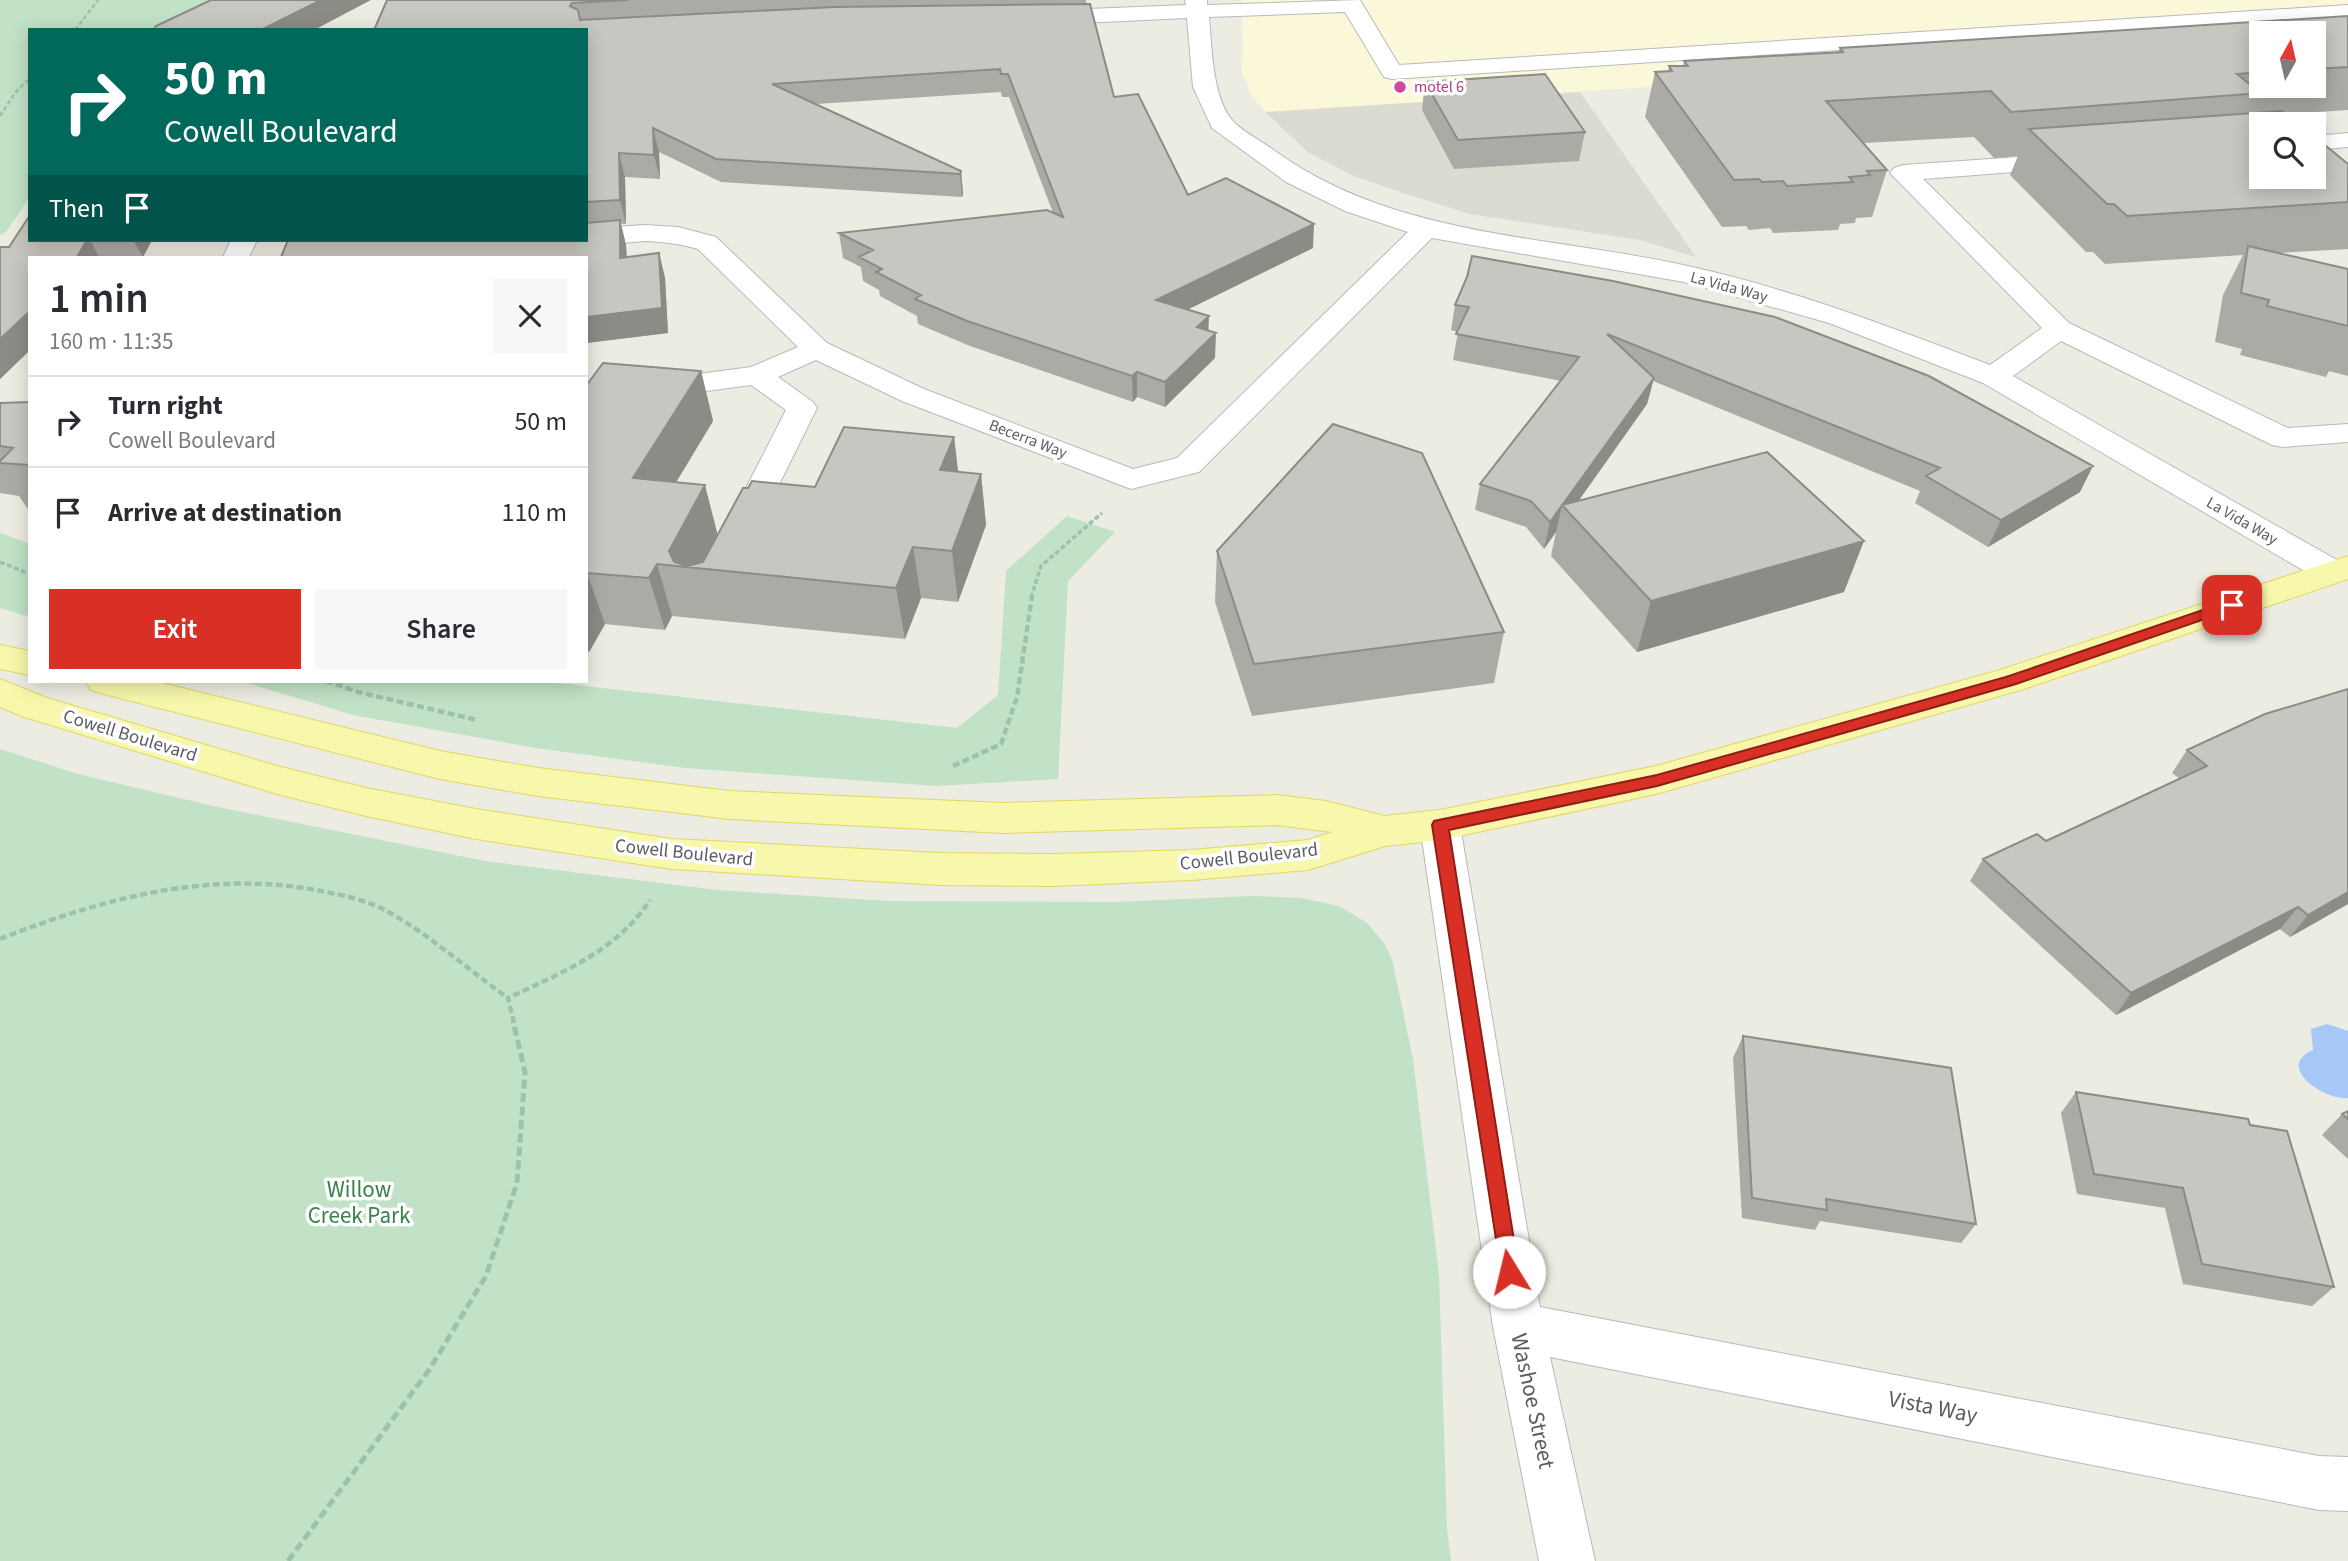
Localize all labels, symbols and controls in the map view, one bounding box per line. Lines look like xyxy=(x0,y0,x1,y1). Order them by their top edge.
north arrow xyxy=(2249,21,2326,98)
map controls xyxy=(2249,21,2326,189)
text: 50 m xyxy=(164,44,268,114)
icon: right xyxy=(49,56,140,147)
place label: motel 6 xyxy=(1414,76,1464,98)
marker: motel 6 xyxy=(1392,79,1408,95)
text: Cowell Boulevard xyxy=(164,109,398,155)
button: search xyxy=(2249,112,2326,189)
icon: arrive xyxy=(118,189,156,227)
text: Then xyxy=(49,190,104,227)
street label: La Vida Way xyxy=(1688,266,1771,308)
text: 1 min xyxy=(49,269,149,329)
button: close xyxy=(493,279,567,353)
text: 160 m · 11:35 xyxy=(49,325,173,358)
text: Turn right xyxy=(108,387,223,424)
icon: right xyxy=(49,403,87,441)
text: 50 m xyxy=(514,403,567,440)
street label: Becerra Way xyxy=(986,414,1071,464)
text: Cowell Boulevard xyxy=(108,424,276,457)
street label: La Vida Way xyxy=(2202,492,2282,551)
icon: arrive xyxy=(49,494,87,532)
text: Arrive at destination xyxy=(108,494,342,531)
text: 110 m xyxy=(501,494,567,531)
pin xyxy=(2202,575,2262,635)
icon: arrive xyxy=(2213,586,2251,624)
button: Exit xyxy=(49,589,301,669)
button: Share xyxy=(315,589,567,669)
street label: Cowell Boulevard xyxy=(60,703,200,769)
street label: Cowell Boulevard xyxy=(614,832,754,874)
street label: Cowell Boulevard xyxy=(1179,836,1319,878)
park label: Willow Creek Park xyxy=(308,1173,411,1232)
position arrow xyxy=(1472,1235,1546,1309)
street label: Washoe Street xyxy=(1503,1330,1563,1472)
street label: Vista Way xyxy=(1886,1382,1981,1432)

